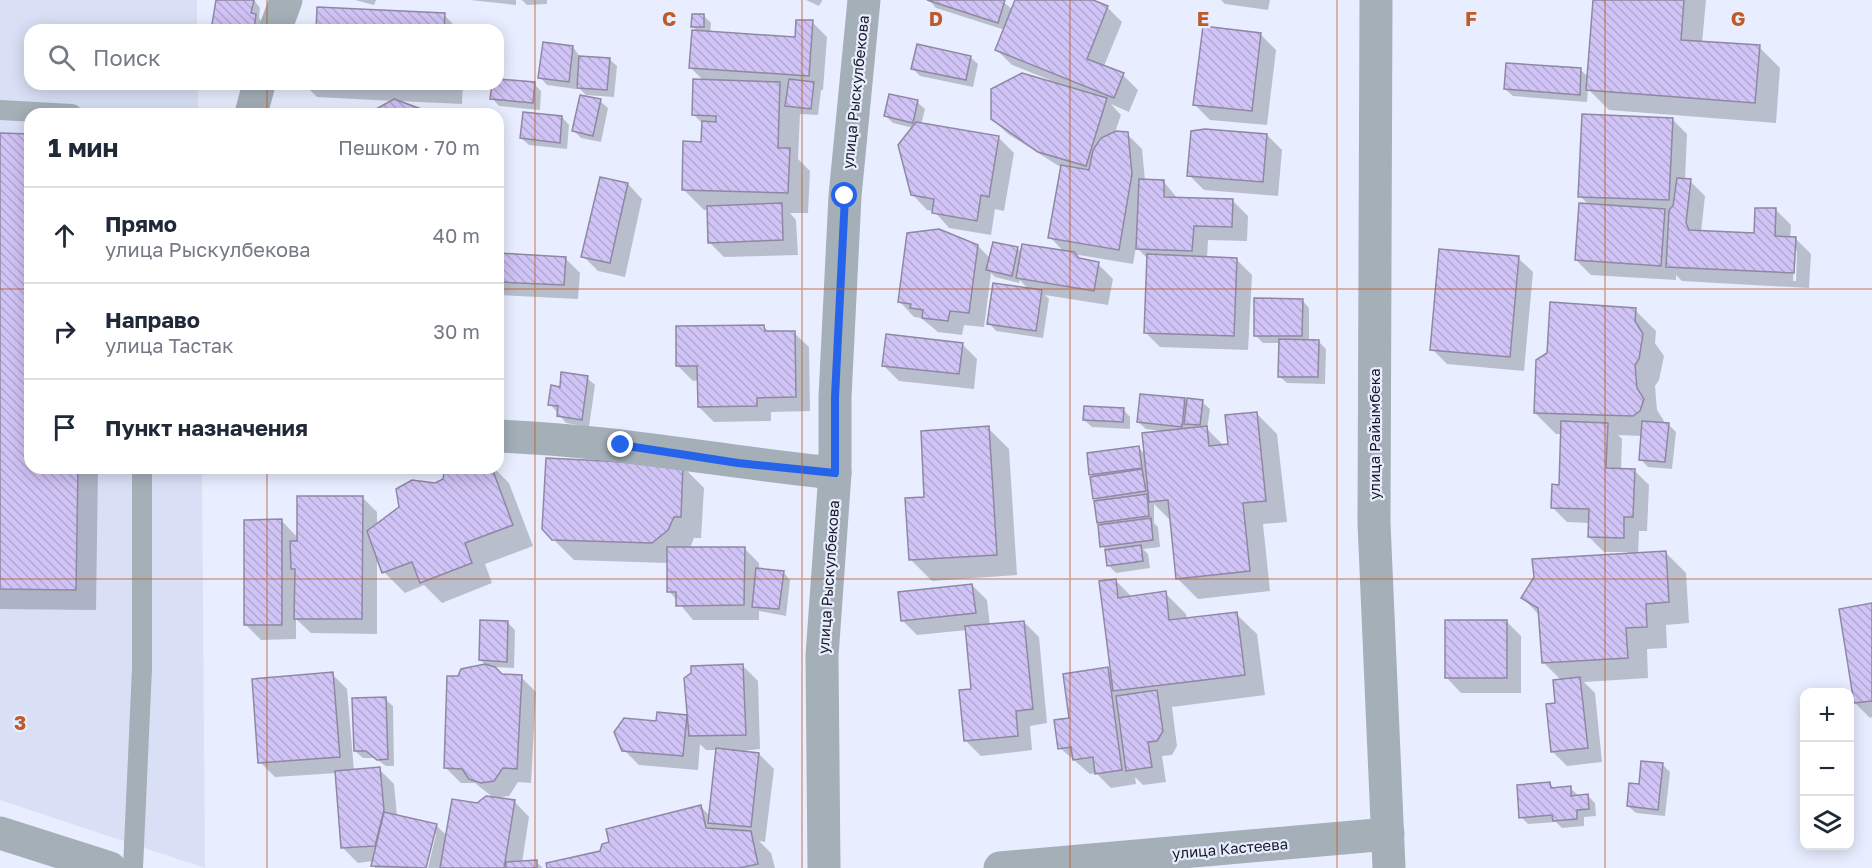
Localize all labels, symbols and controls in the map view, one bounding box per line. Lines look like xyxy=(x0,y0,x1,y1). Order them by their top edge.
text: C xyxy=(662,6,676,30)
text: D xyxy=(929,6,943,30)
text: E xyxy=(1197,6,1209,30)
text: F xyxy=(1465,6,1477,30)
text: G xyxy=(1731,6,1745,30)
street label: улица Рыскулбекова xyxy=(838,14,872,170)
search box xyxy=(24,24,504,90)
icon: search xyxy=(45,41,78,74)
text: Поиск xyxy=(93,44,161,71)
text: 1 мин xyxy=(48,132,118,163)
text: Пешком · 70 m xyxy=(338,135,480,159)
route start xyxy=(831,182,857,208)
text: Прямо xyxy=(105,210,177,237)
icon: ahead xyxy=(48,219,81,252)
text: 40 m xyxy=(433,223,480,247)
text: улица Рыскулбекова xyxy=(105,237,311,261)
text: Направо xyxy=(105,306,200,333)
icon: right xyxy=(48,315,81,348)
text: 30 m xyxy=(433,319,480,343)
text: улица Тастак xyxy=(105,333,234,357)
street label: улица Райымбека xyxy=(1365,368,1383,500)
icon: arrive xyxy=(48,411,81,444)
text: Пункт назначения xyxy=(105,414,308,441)
route end xyxy=(607,431,633,457)
street label: улица Рыскулбекова xyxy=(814,499,842,655)
map controls xyxy=(1800,688,1854,850)
button: + xyxy=(1800,688,1854,742)
text: 3 xyxy=(14,710,26,734)
button: − xyxy=(1800,742,1854,796)
button: layers xyxy=(1800,796,1854,850)
street label: улица Кастеева xyxy=(1171,834,1289,862)

